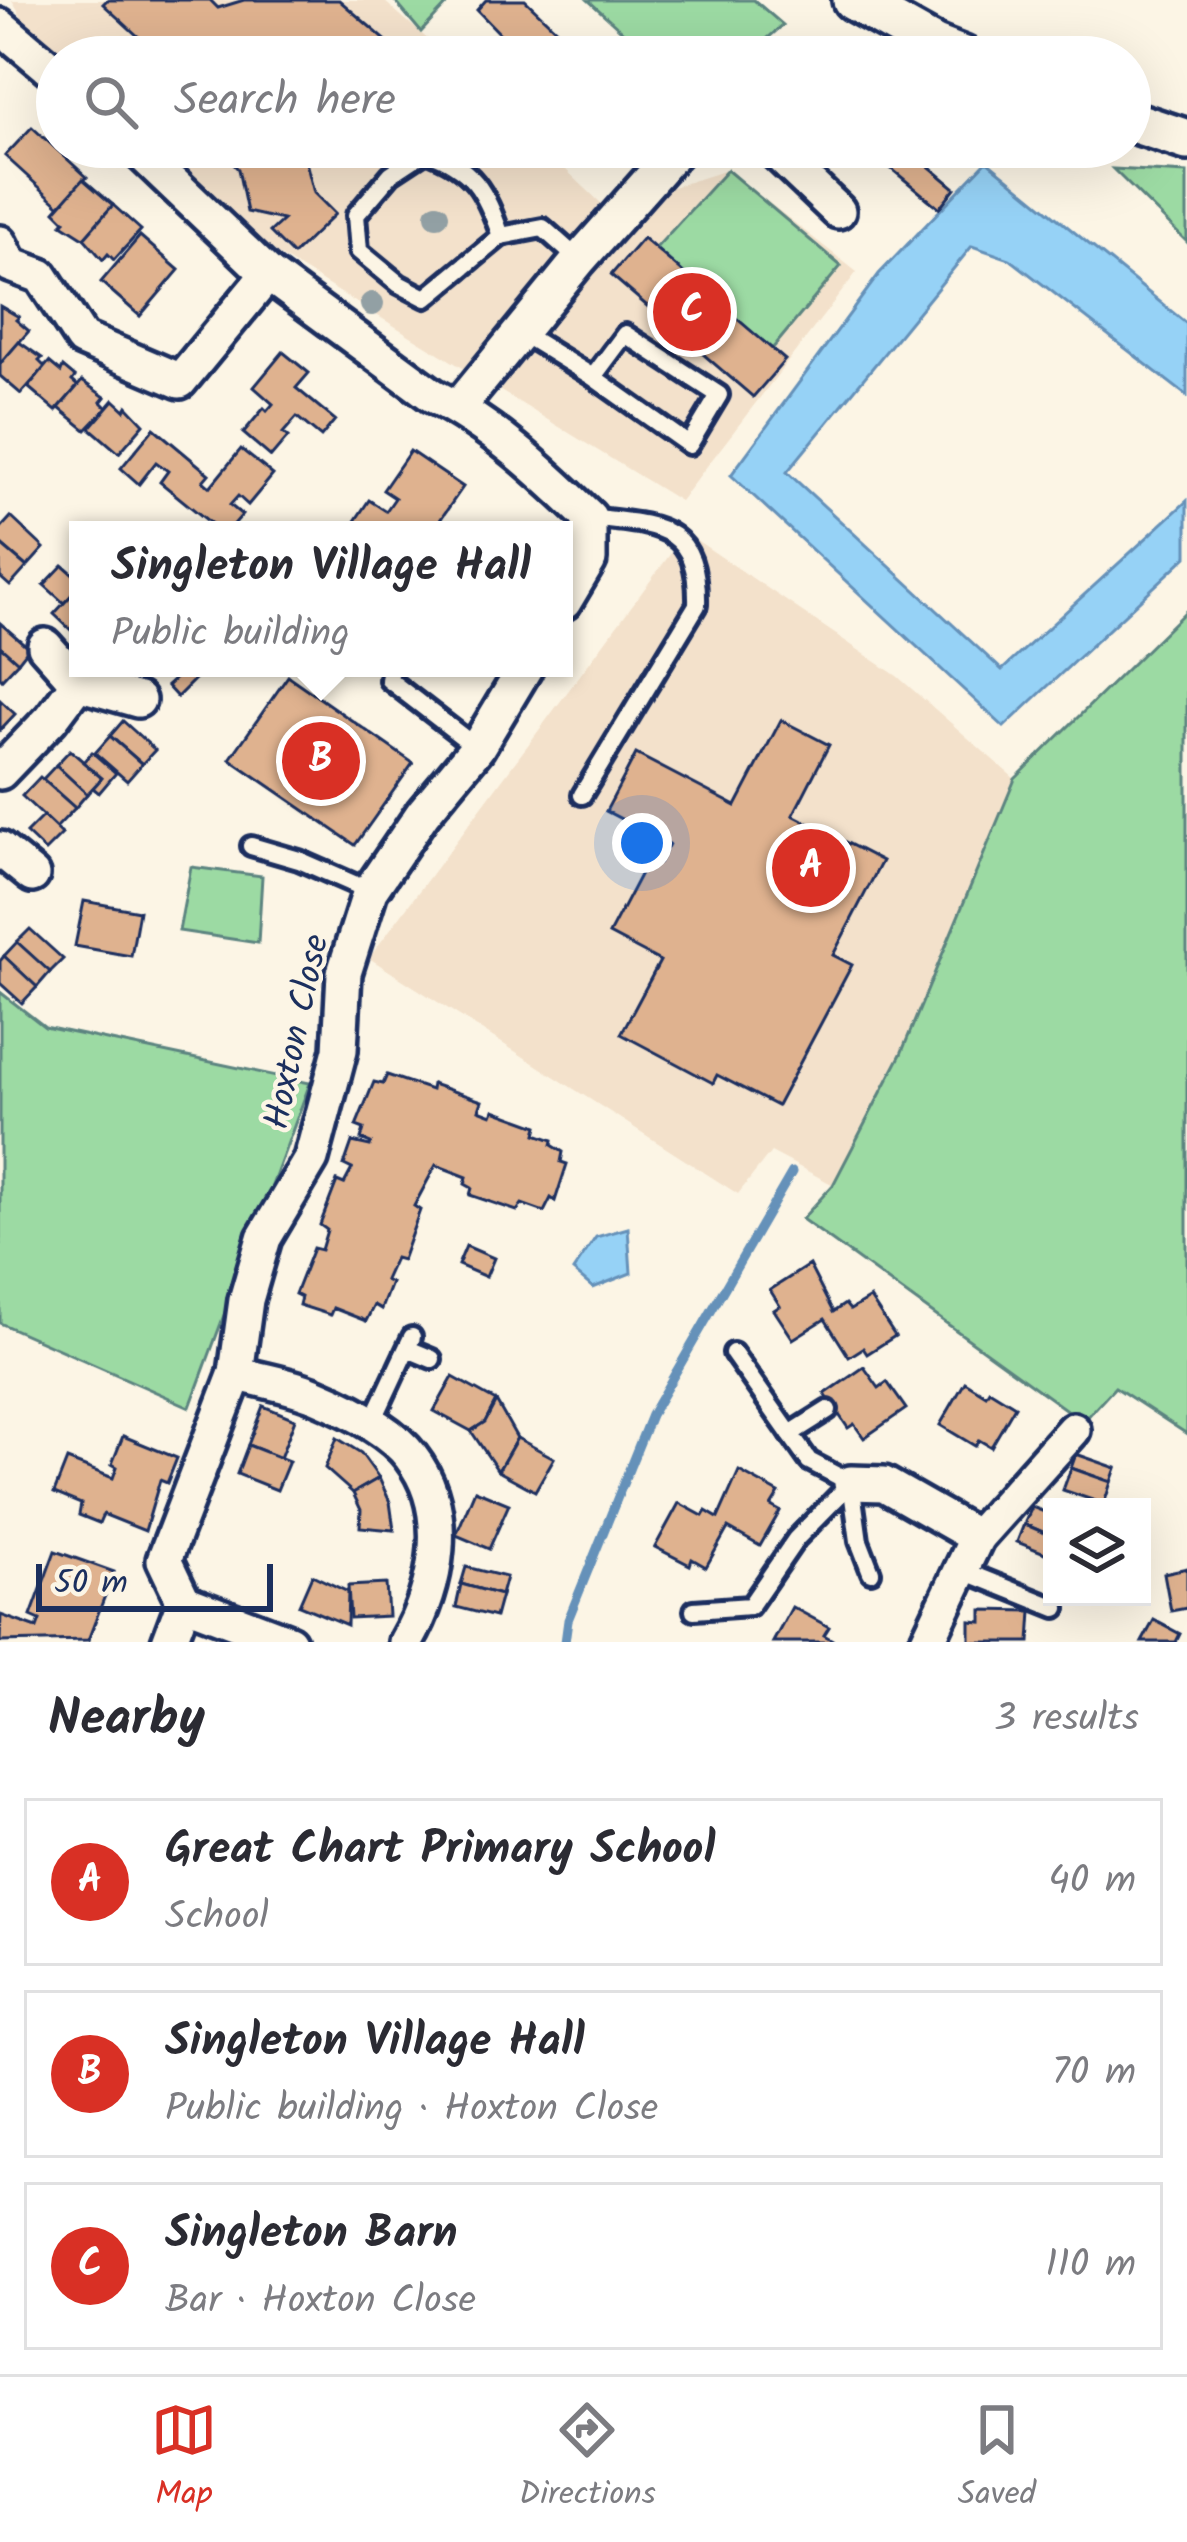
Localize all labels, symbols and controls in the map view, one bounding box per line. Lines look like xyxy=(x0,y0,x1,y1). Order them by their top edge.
search box xyxy=(36,36,1151,168)
text: Search here xyxy=(174,66,396,138)
icon: search xyxy=(78,69,144,135)
pin: C xyxy=(653,267,731,357)
popup xyxy=(69,521,573,677)
text: Singleton Village Hall xyxy=(111,532,531,604)
text: Public building xyxy=(111,604,349,666)
pin: B xyxy=(282,716,360,806)
your location xyxy=(612,813,672,873)
pin: A xyxy=(772,823,850,913)
street label: Hoxton Close xyxy=(250,929,346,1135)
map controls xyxy=(1043,1498,1151,1606)
button: layers xyxy=(1043,1498,1151,1606)
scale bar xyxy=(36,1558,273,1611)
text: 50 m xyxy=(54,1558,128,1611)
text: Nearby xyxy=(48,1680,205,1761)
text: 3 results xyxy=(994,1689,1139,1751)
text: Great Chart Primary School xyxy=(165,1815,715,1887)
text: A xyxy=(78,1851,102,1913)
text: 40 m xyxy=(1048,1851,1136,1913)
text: School xyxy=(165,1887,269,1949)
text: Singleton Village Hall xyxy=(165,2007,585,2079)
text: B xyxy=(78,2043,102,2105)
text: 70 m xyxy=(1052,2043,1136,2105)
text: Public building · Hoxton Close xyxy=(165,2079,658,2141)
text: Singleton Barn xyxy=(165,2199,457,2271)
text: C xyxy=(78,2235,102,2297)
text: 110 m xyxy=(1045,2235,1136,2297)
text: Bar · Hoxton Close xyxy=(165,2271,476,2333)
tab: Map xyxy=(151,2397,217,2522)
tab: Directions xyxy=(519,2397,656,2522)
tab: Saved xyxy=(958,2397,1036,2522)

